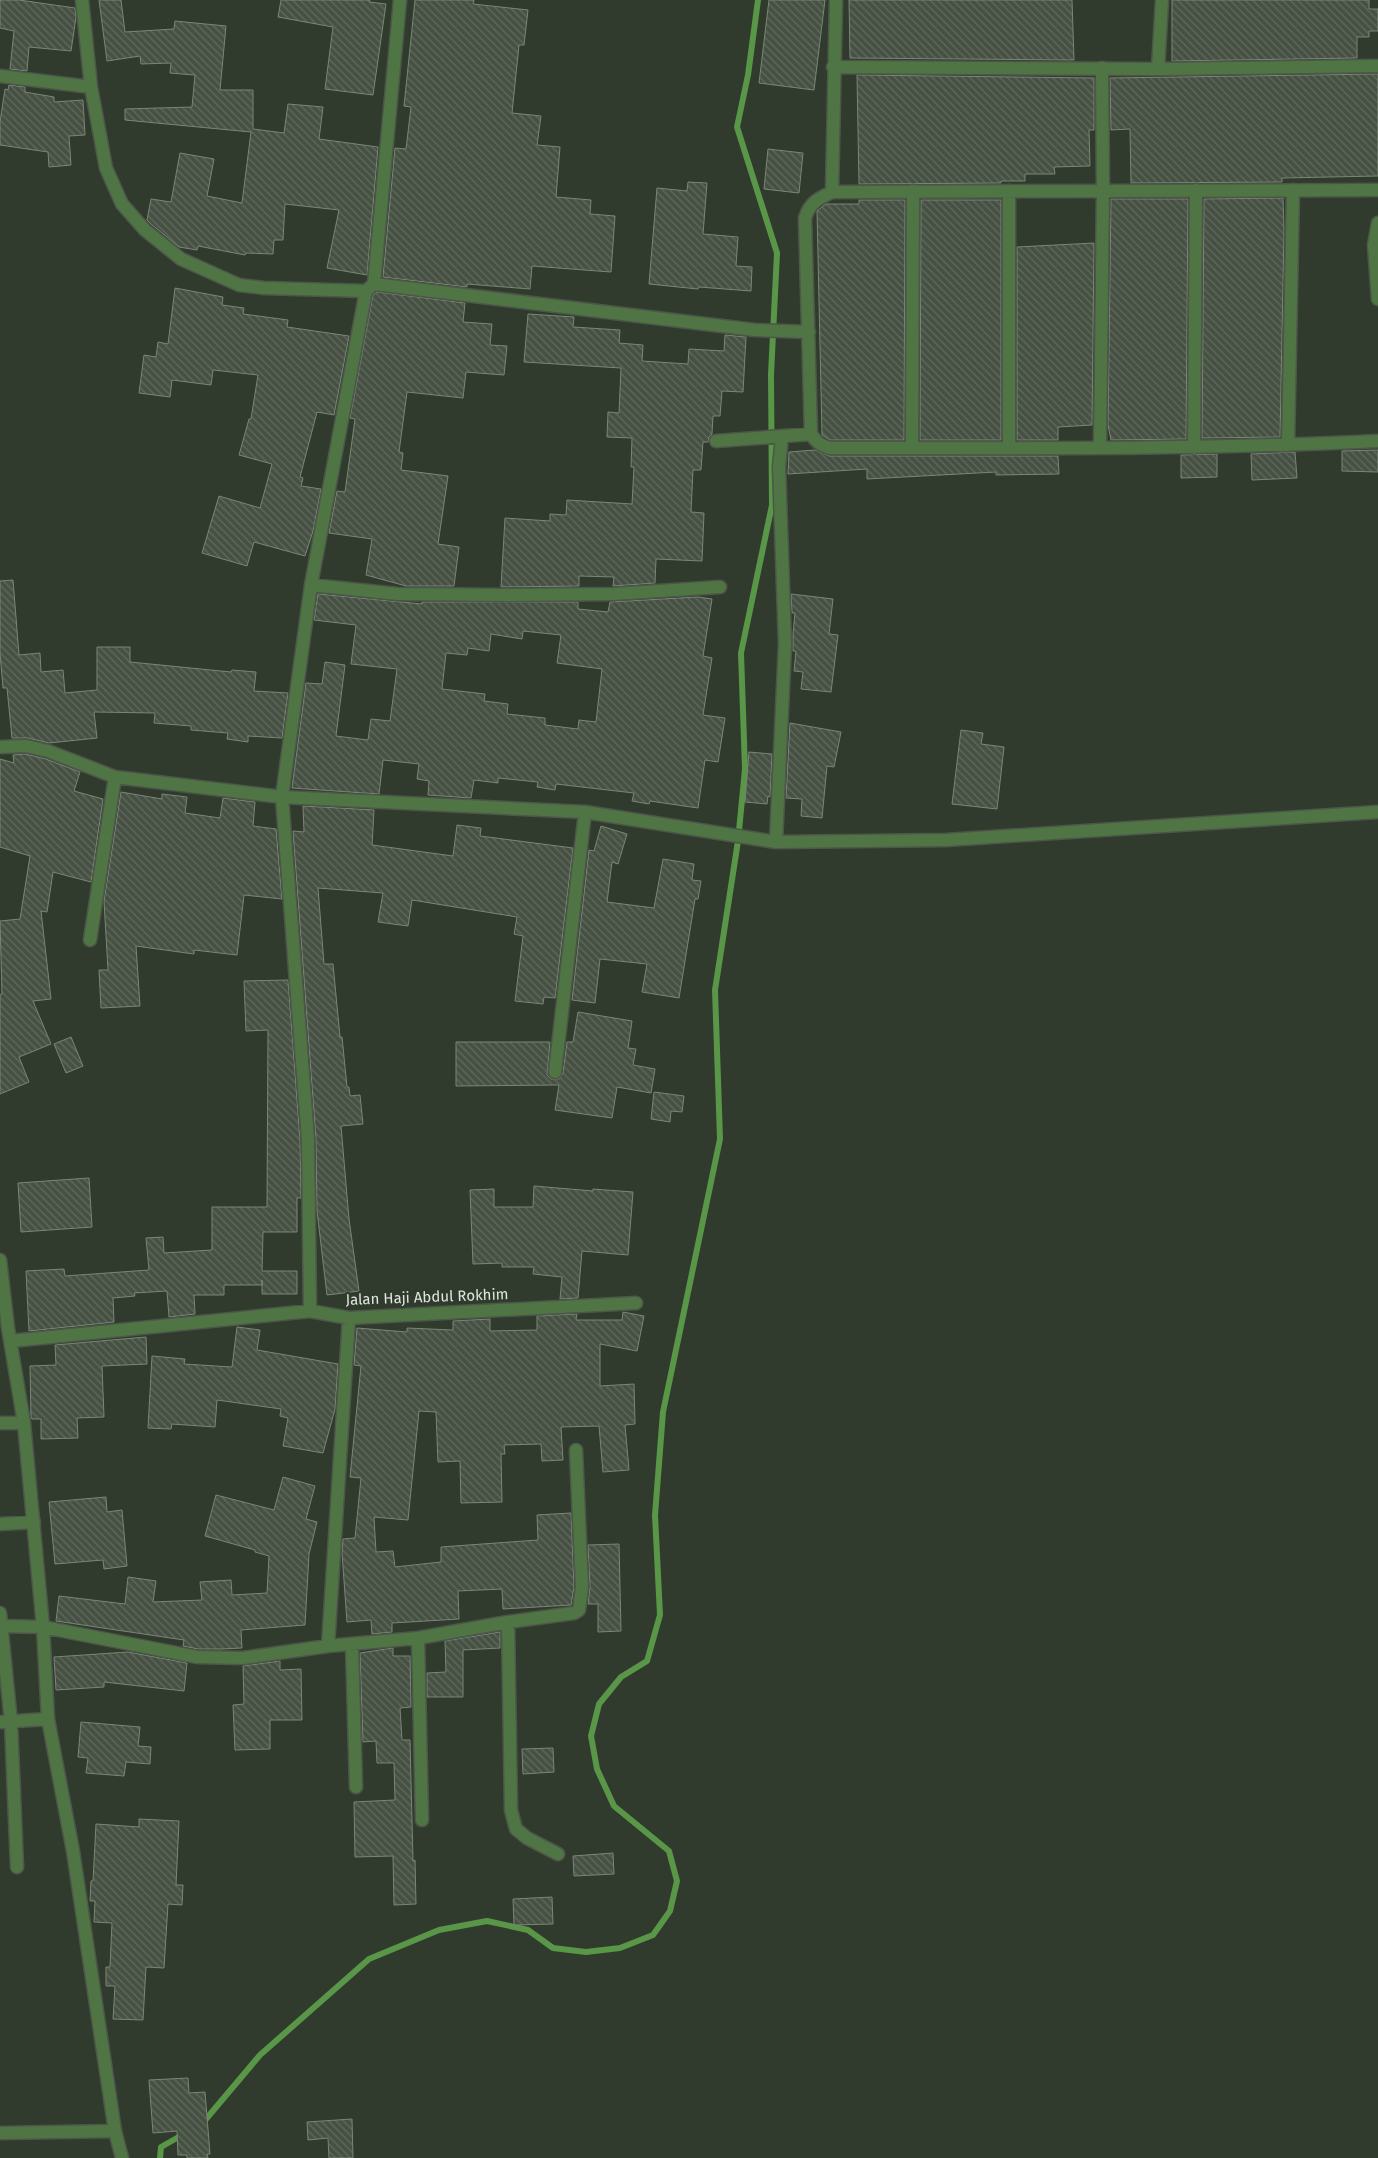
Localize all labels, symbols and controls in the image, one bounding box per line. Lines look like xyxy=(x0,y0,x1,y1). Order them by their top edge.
street label: Jalan Haji Abdul Rokhim xyxy=(345,1285,509,1309)

